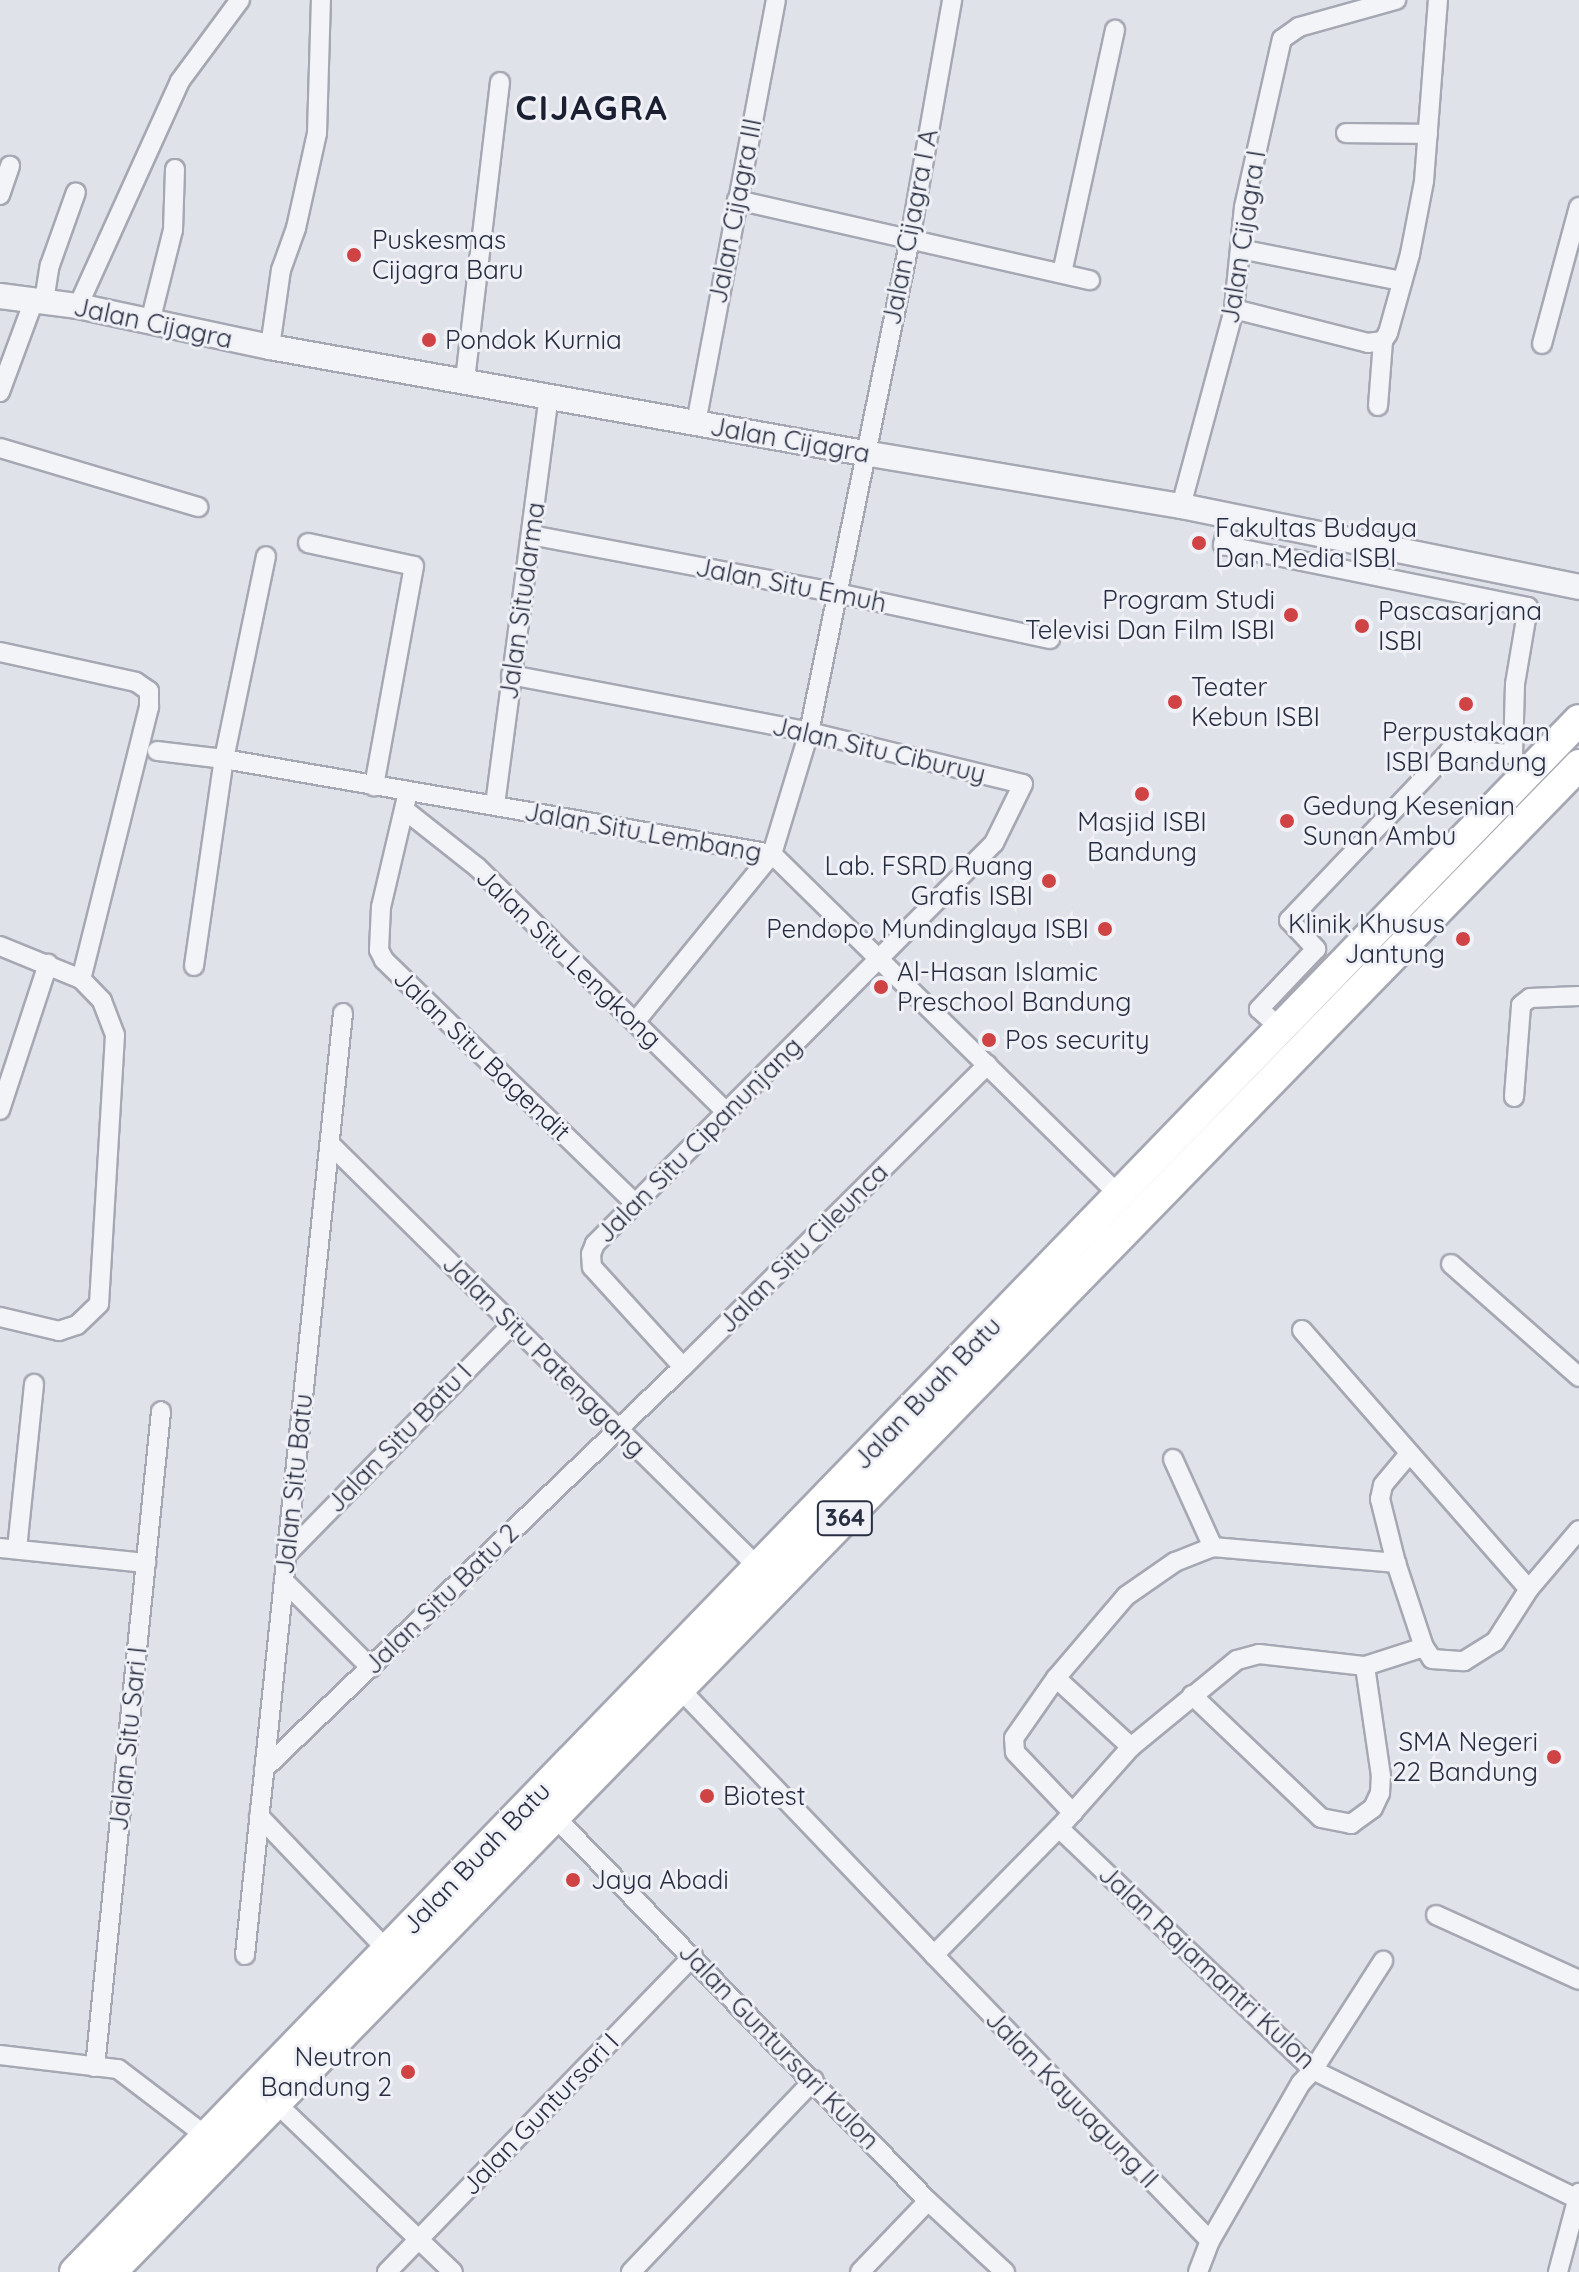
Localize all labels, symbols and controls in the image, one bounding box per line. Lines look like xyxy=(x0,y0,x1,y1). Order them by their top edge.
district label: CIJAGRA xyxy=(515,88,669,128)
street label: Jalan Cijagra III xyxy=(702,116,768,306)
street label: Jalan Cijagra I A xyxy=(876,126,944,328)
street label: Jalan Cijagra I xyxy=(1214,148,1272,326)
place label: Puskesmas Cijagra Baru xyxy=(372,224,524,286)
marker: Puskesmas Cijagra Baru xyxy=(343,244,365,266)
street label: Jalan Cijagra xyxy=(71,291,235,355)
place label: Pondok Kurnia xyxy=(445,324,622,356)
marker: Pondok Kurnia xyxy=(420,331,438,349)
street label: Jalan Cijagra xyxy=(708,411,872,469)
street label: Jalan Situdarma xyxy=(493,500,551,702)
place label: Fakultas Budaya Dan Media ISBI xyxy=(1215,512,1417,574)
marker: Fakultas Budaya Dan Media ISBI xyxy=(1190,534,1208,552)
street label: Jalan Situ Emuh xyxy=(693,551,889,619)
place label: Program Studi Televisi Dan Film ISBI xyxy=(1025,584,1275,646)
place label: Pascasarjana ISBI xyxy=(1378,595,1542,656)
marker: Program Studi Televisi Dan Film ISBI xyxy=(1282,606,1300,624)
marker: Pascasarjana ISBI xyxy=(1353,617,1371,635)
place label: Teater Kebun ISBI xyxy=(1191,671,1320,732)
marker: Teater Kebun ISBI xyxy=(1166,693,1184,711)
marker: Perpustakaan ISBI Bandung xyxy=(1457,695,1475,713)
street label: Jalan Situ Ciburuy xyxy=(769,710,989,790)
place label: Perpustakaan ISBI Bandung xyxy=(1382,716,1550,778)
marker: Masjid ISBI Bandung xyxy=(1133,785,1151,803)
place label: Gedung Kesenian Sunan Ambu xyxy=(1303,790,1515,852)
street label: Jalan Situ Lembang xyxy=(522,796,764,868)
place label: Masjid ISBI Bandung xyxy=(1077,806,1207,868)
marker: Gedung Kesenian Sunan Ambu xyxy=(1278,812,1296,830)
place label: Lab. FSRD Ruang Grafis ISBI xyxy=(824,850,1033,912)
street label: Jalan Situ Lengkong xyxy=(470,862,668,1054)
marker: Lab. FSRD Ruang Grafis ISBI xyxy=(1040,872,1058,890)
place label: Klinik Khusus Jantung xyxy=(1288,908,1445,970)
place label: Pendopo Mundinglaya ISBI xyxy=(766,913,1089,945)
marker: Pendopo Mundinglaya ISBI xyxy=(1096,920,1114,938)
marker: Klinik Khusus Jantung xyxy=(1452,928,1474,950)
place label: Al-Hasan Islamic Preschool Bandung xyxy=(897,956,1131,1018)
street label: Jalan Situ Bagendit xyxy=(387,963,577,1147)
marker: Al-Hasan Islamic Preschool Bandung xyxy=(872,978,890,996)
place label: Pos security xyxy=(1005,1024,1150,1056)
street label: Jalan Situ Cipanunjang xyxy=(590,1031,808,1249)
marker: Pos security xyxy=(980,1031,998,1049)
street label: Jalan Situ Cileunca xyxy=(712,1157,894,1339)
street label: Jalan Situ Patenggang xyxy=(436,1248,652,1464)
street label: Jalan Buah Batu xyxy=(846,1310,1008,1476)
street label: Jalan Situ Batu I xyxy=(320,1357,478,1519)
street label: Jalan Situ Batu xyxy=(269,1392,319,1576)
road number: 364 xyxy=(815,1498,875,1538)
street label: Jalan Situ Batu 2 xyxy=(357,1517,525,1681)
street label: Jalan Situ Sari I xyxy=(103,1645,153,1833)
place label: SMA Negeri 22 Bandung xyxy=(1392,1726,1538,1788)
marker: SMA Negeri 22 Bandung xyxy=(1545,1748,1563,1766)
street label: Jalan Buah Batu xyxy=(395,1775,557,1941)
place label: Biotest xyxy=(723,1780,806,1812)
marker: Biotest xyxy=(698,1787,716,1805)
street label: Jalan Rajamantri Kulon xyxy=(1092,1858,1322,2076)
place label: Jaya Abadi xyxy=(591,1864,729,1896)
marker: Jaya Abadi xyxy=(562,1869,584,1891)
street label: Jalan Guntursari Kulon xyxy=(672,1936,886,2156)
street label: Jalan Kayuagung II xyxy=(979,2004,1165,2194)
street label: Jalan Guntursari I xyxy=(455,2026,625,2202)
place label: Neutron Bandung 2 xyxy=(261,2041,392,2102)
marker: Neutron Bandung 2 xyxy=(399,2063,417,2081)

